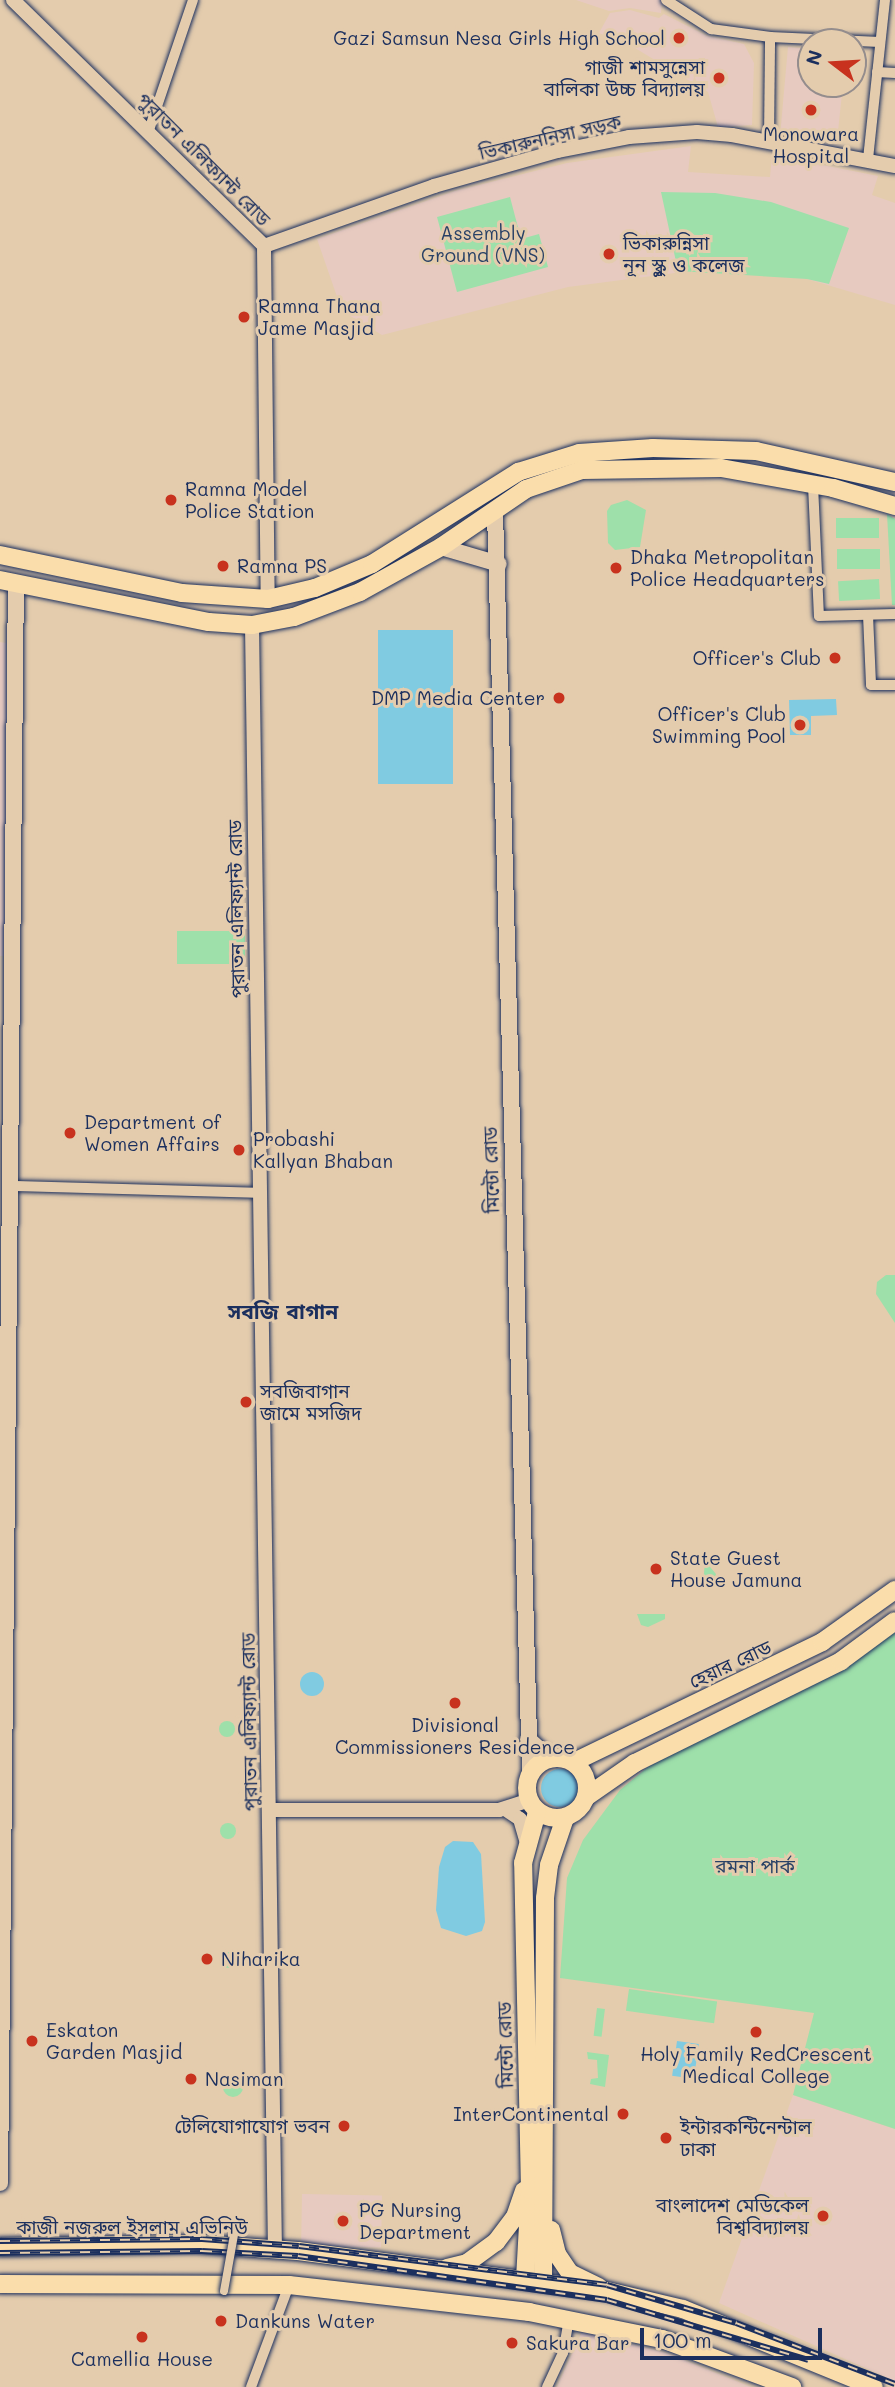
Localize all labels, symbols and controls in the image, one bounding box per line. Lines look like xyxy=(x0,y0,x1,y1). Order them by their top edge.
place label: Gazi Samsun Nesa Girls High School xyxy=(333,27,665,49)
north arrow xyxy=(797,28,867,98)
marker: Gazi Samsun Nesa Girls High School xyxy=(671,30,687,46)
text: N xyxy=(799,47,827,68)
place label: গাজী শামসুন্নেসা বালিকা উচ্চ বিদ্যালয় xyxy=(544,56,705,100)
marker: গাজী শামসুন্নেসা বালিকা উচ্চ বিদ্যালয় xyxy=(711,70,727,86)
street label: পুরাতন এলিফ্যান্ট রোড xyxy=(133,88,275,230)
marker: Monowara Hospital xyxy=(801,100,821,120)
street label: ভিকারুননিসা সড়ক xyxy=(477,110,623,164)
place label: Monowara Hospital xyxy=(763,123,859,167)
park label: Assembly Ground (VNS) xyxy=(421,222,545,266)
place label: ভিকারুন্নিসা নূন স্কুল ও কলেজ xyxy=(623,232,745,276)
marker: ভিকারুন্নিসা নূন স্কুল ও কলেজ xyxy=(601,246,617,262)
place label: Ramna Thana Jame Masjid xyxy=(258,295,381,339)
marker: Ramna Thana Jame Masjid xyxy=(236,309,252,325)
place label: Ramna Model Police Station xyxy=(185,478,314,522)
marker: Ramna Model Police Station xyxy=(163,492,179,508)
place label: Dhaka Metropolitan Police Headquarters xyxy=(630,546,825,590)
place label: Ramna PS xyxy=(237,555,327,577)
marker: Ramna PS xyxy=(215,558,231,574)
marker: Dhaka Metropolitan Police Headquarters xyxy=(608,560,624,576)
place label: Officer's Club xyxy=(693,647,821,669)
marker: Officer's Club xyxy=(827,650,843,666)
place label: DMP Media Center xyxy=(371,687,545,709)
marker: DMP Media Center xyxy=(551,690,567,706)
place label: Officer's Club Swimming Pool xyxy=(652,703,786,747)
marker: Officer's Club Swimming Pool xyxy=(792,717,808,733)
street label: পুরাতন এলিফ্যান্ট রোড xyxy=(223,820,249,998)
place label: Department of Women Affairs xyxy=(84,1111,221,1155)
marker: Department of Women Affairs xyxy=(62,1125,78,1141)
street label: মিন্টো রোড xyxy=(478,1126,504,1214)
place label: Probashi Kallyan Bhaban xyxy=(253,1128,393,1172)
marker: Probashi Kallyan Bhaban xyxy=(231,1142,247,1158)
district label: সবজি বাগান xyxy=(228,1298,338,1324)
place label: সবজিবাগান জামে মসজিদ xyxy=(260,1380,361,1424)
marker: সবজিবাগান জামে মসজিদ xyxy=(238,1394,254,1410)
place label: State Guest House Jamuna xyxy=(670,1547,802,1591)
marker: State Guest House Jamuna xyxy=(648,1561,664,1577)
street label: পুরাতন এলিফ্যান্ট রোড xyxy=(236,1633,262,1811)
street label: হেয়ার রোড xyxy=(685,1635,775,1693)
marker: Divisional Commissioners Residence xyxy=(447,1695,463,1711)
place label: Divisional Commissioners Residence xyxy=(335,1714,575,1758)
park label: রমনা পার্ক xyxy=(715,1855,795,1877)
place label: Niharika xyxy=(221,1948,301,1970)
marker: Niharika xyxy=(199,1951,215,1967)
street label: মিন্টো রোড xyxy=(492,2001,518,2089)
place label: Eskaton Garden Masjid xyxy=(46,2019,182,2063)
marker: Holy Family RedCrescent Medical College xyxy=(748,2024,764,2040)
marker: Eskaton Garden Masjid xyxy=(24,2033,40,2049)
place label: Holy Family RedCrescent Medical College xyxy=(640,2043,872,2087)
place label: Nasiman xyxy=(205,2068,283,2090)
marker: Nasiman xyxy=(183,2071,199,2087)
place label: InterContinental xyxy=(453,2103,609,2125)
marker: InterContinental xyxy=(615,2106,631,2122)
place label: টেলিযোগাযোগ ভবন xyxy=(174,2115,330,2137)
place label: ইন্টারকন্টিনেন্টাল ঢাকা xyxy=(680,2116,812,2160)
marker: টেলিযোগাযোগ ভবন xyxy=(336,2118,352,2134)
marker: ইন্টারকন্টিনেন্টাল ঢাকা xyxy=(658,2130,674,2146)
place label: বাংলাদেশ মেডিকেল বিশ্ববিদ্যালয় xyxy=(656,2194,809,2238)
place label: PG Nursing Department xyxy=(359,2199,471,2243)
marker: বাংলাদেশ মেডিকেল বিশ্ববিদ্যালয় xyxy=(815,2208,831,2224)
marker: PG Nursing Department xyxy=(333,2211,353,2231)
street label: কাজী নজরুল ইসলাম এভিনিউ xyxy=(16,2216,248,2238)
place label: Dankuns Water xyxy=(235,2310,375,2332)
marker: Dankuns Water xyxy=(213,2313,229,2329)
scale bar xyxy=(643,2314,825,2358)
text: 100 m xyxy=(653,2326,712,2353)
marker: Camellia House xyxy=(134,2329,150,2345)
place label: Sakura Bar xyxy=(526,2332,630,2354)
marker: Sakura Bar xyxy=(504,2335,520,2351)
place label: Camellia House xyxy=(71,2348,213,2370)

